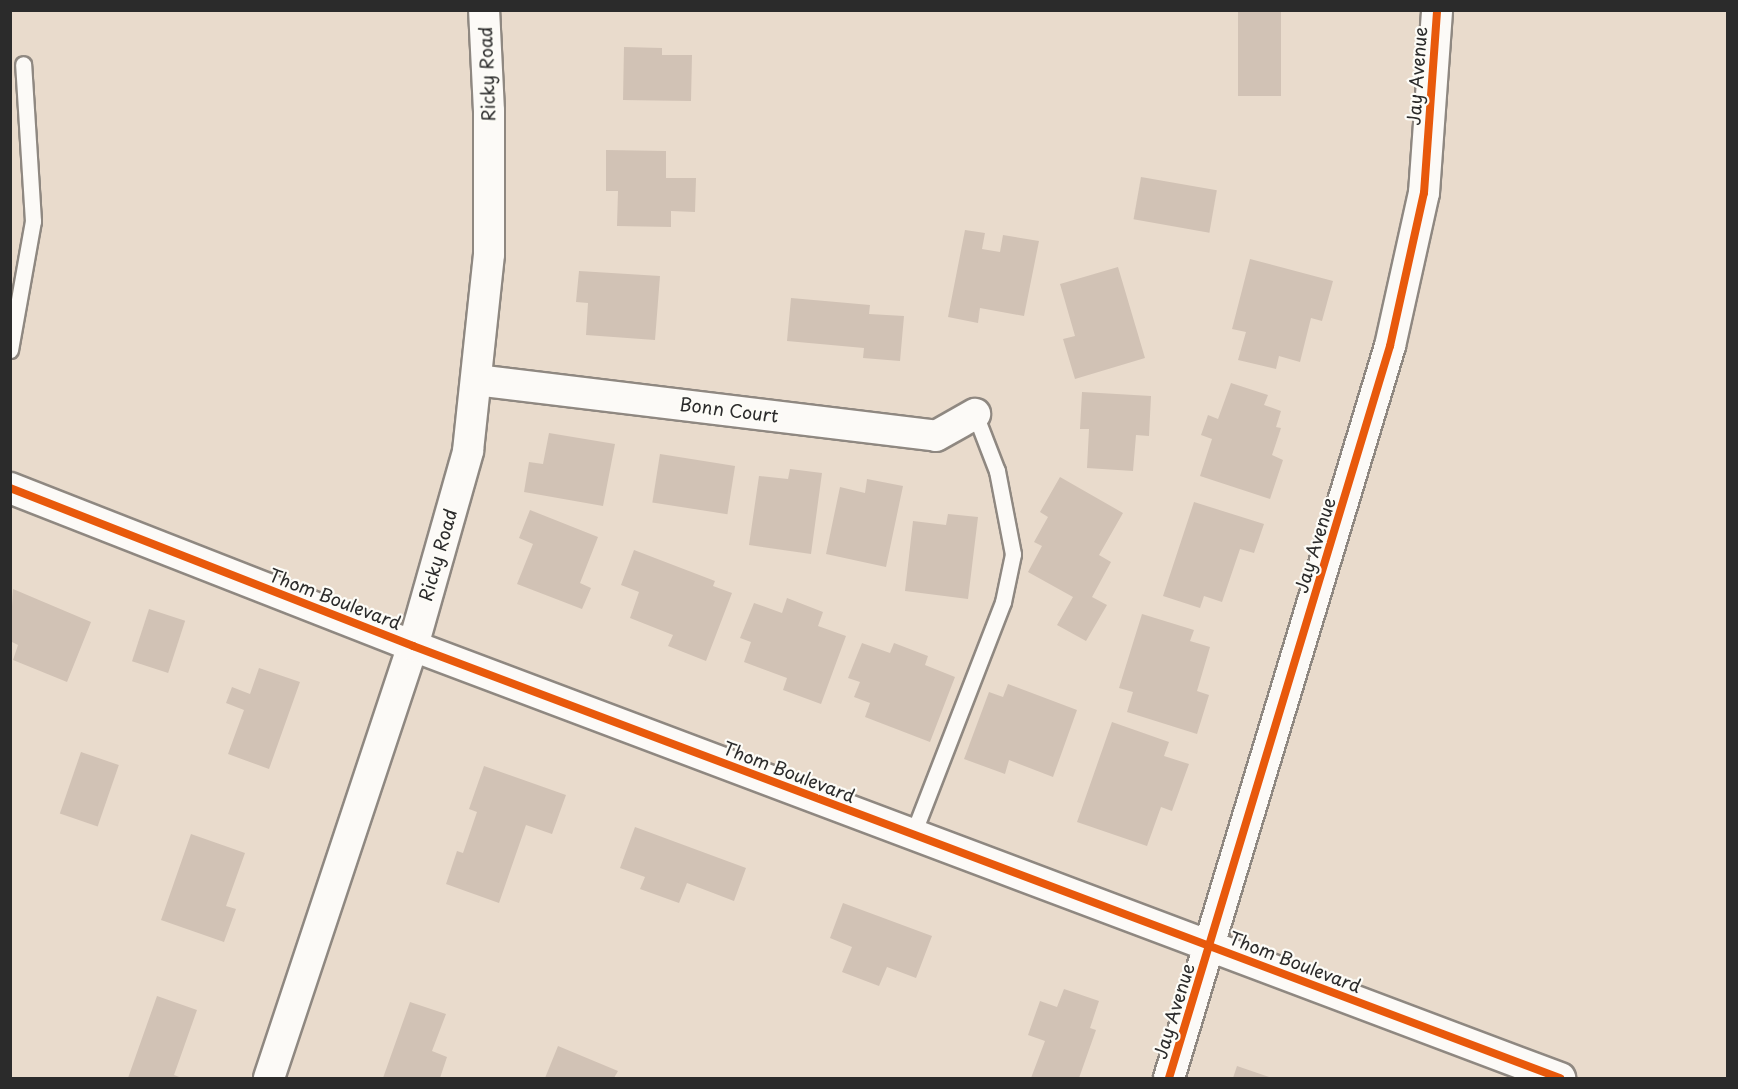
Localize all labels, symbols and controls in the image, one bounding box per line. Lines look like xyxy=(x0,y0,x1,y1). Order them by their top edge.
street label: Ricky Road xyxy=(475,25,499,123)
street label: Jay Avenue xyxy=(1403,26,1431,126)
street label: Bonn Court xyxy=(678,393,780,427)
street label: Jay Avenue xyxy=(1290,494,1340,596)
street label: Ricky Road xyxy=(414,505,462,605)
street label: Thom Boulevard xyxy=(265,564,405,634)
street label: Thom Boulevard xyxy=(719,737,859,807)
street label: Thom Boulevard xyxy=(1225,927,1365,997)
street label: Jay Avenue xyxy=(1149,960,1199,1062)

